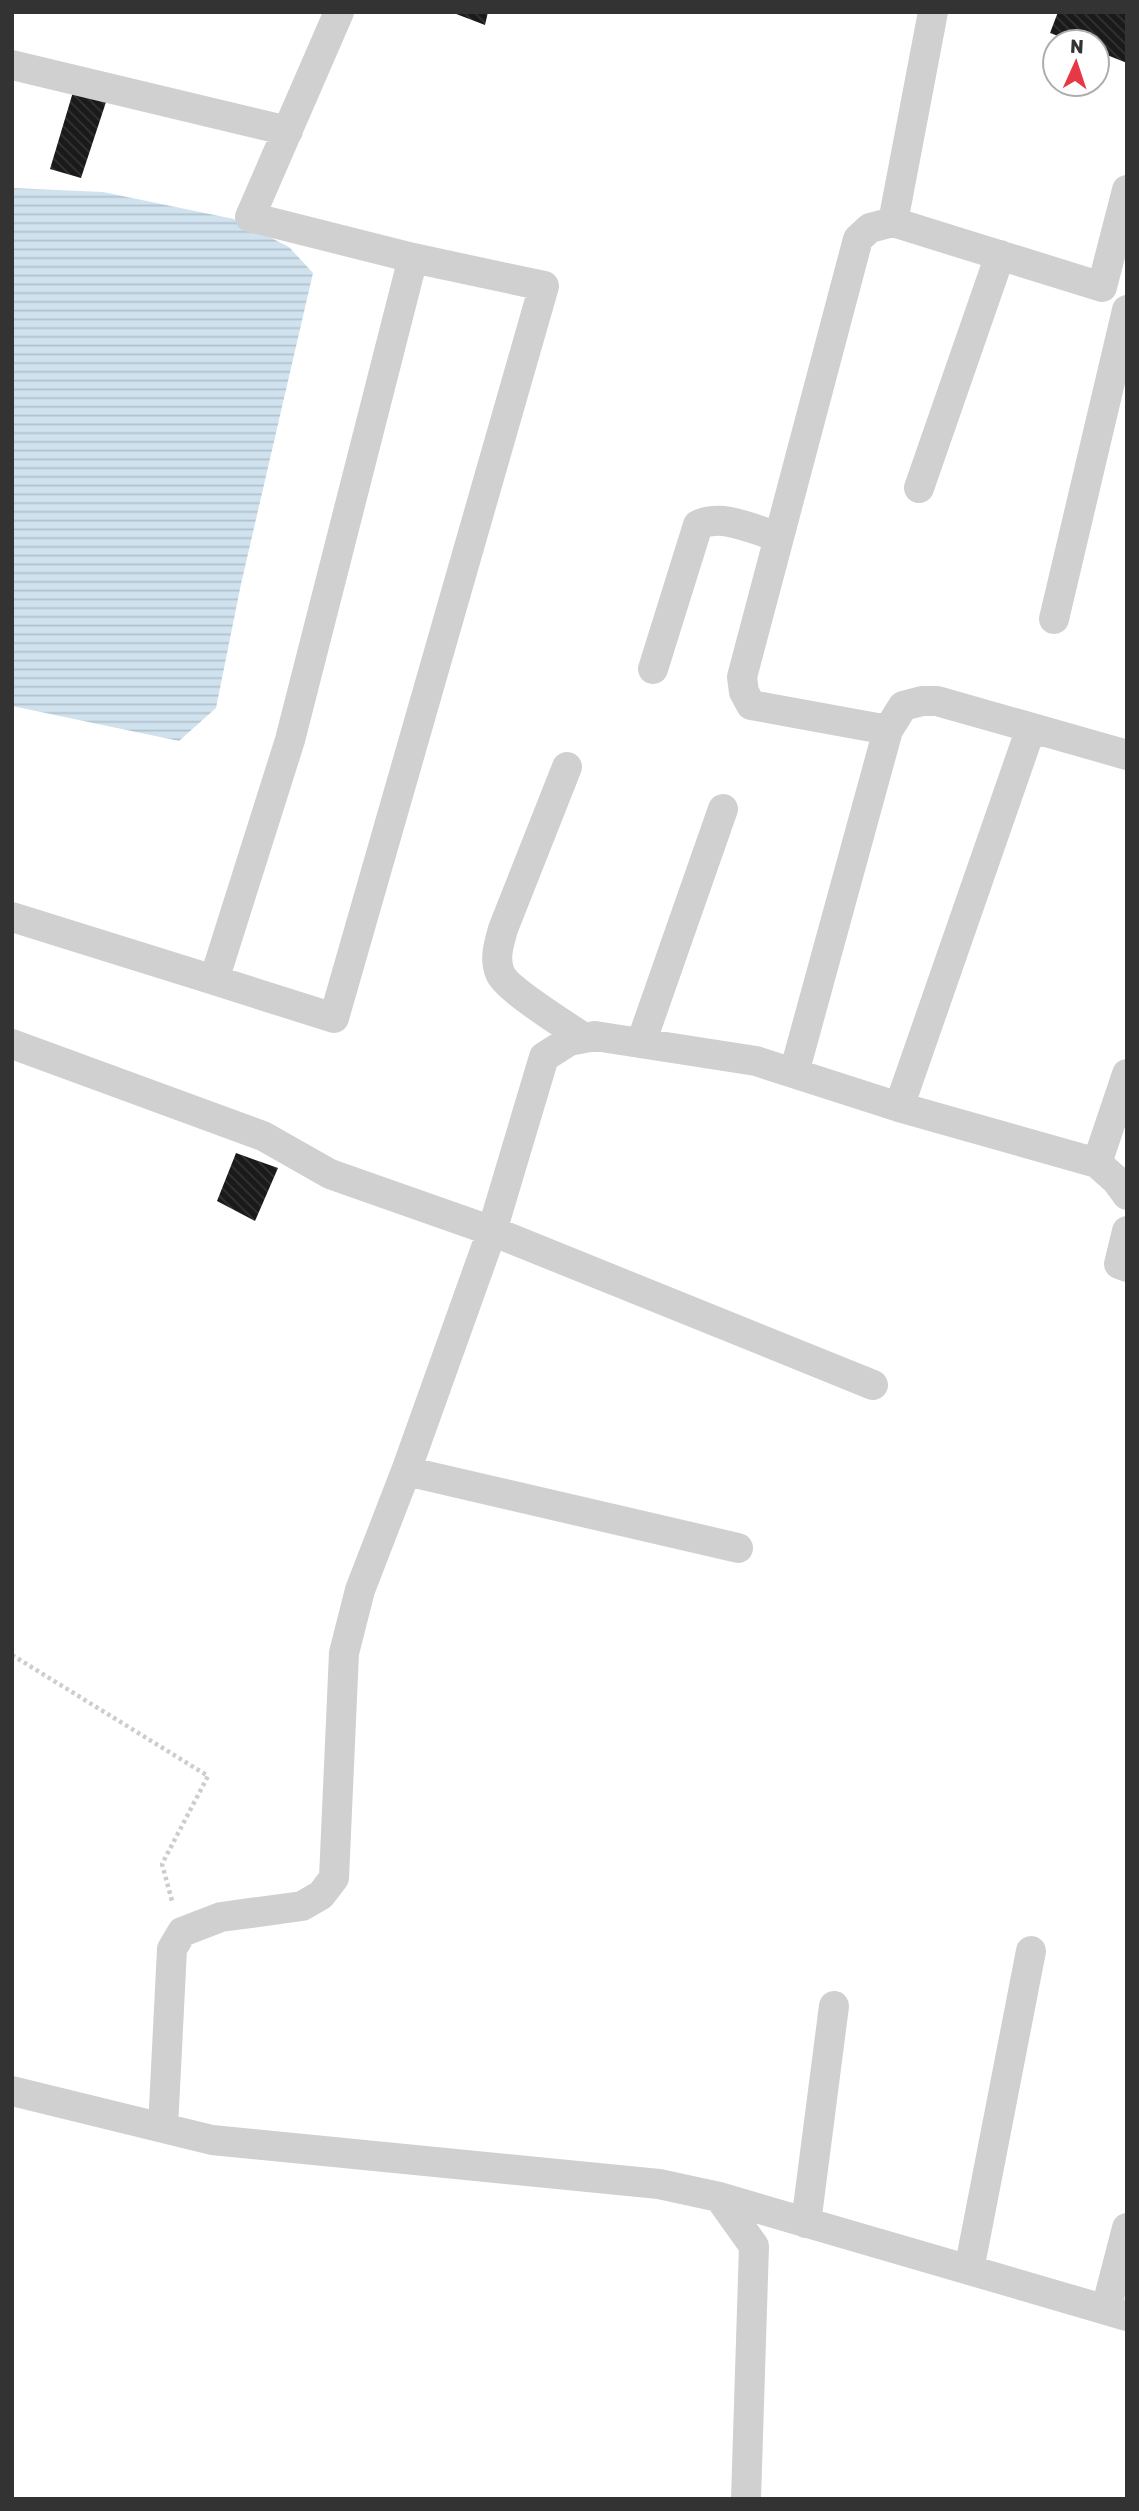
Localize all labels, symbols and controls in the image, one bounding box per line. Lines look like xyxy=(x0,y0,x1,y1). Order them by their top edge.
north arrow xyxy=(1041,28,1111,98)
text: N xyxy=(1069,35,1084,58)

